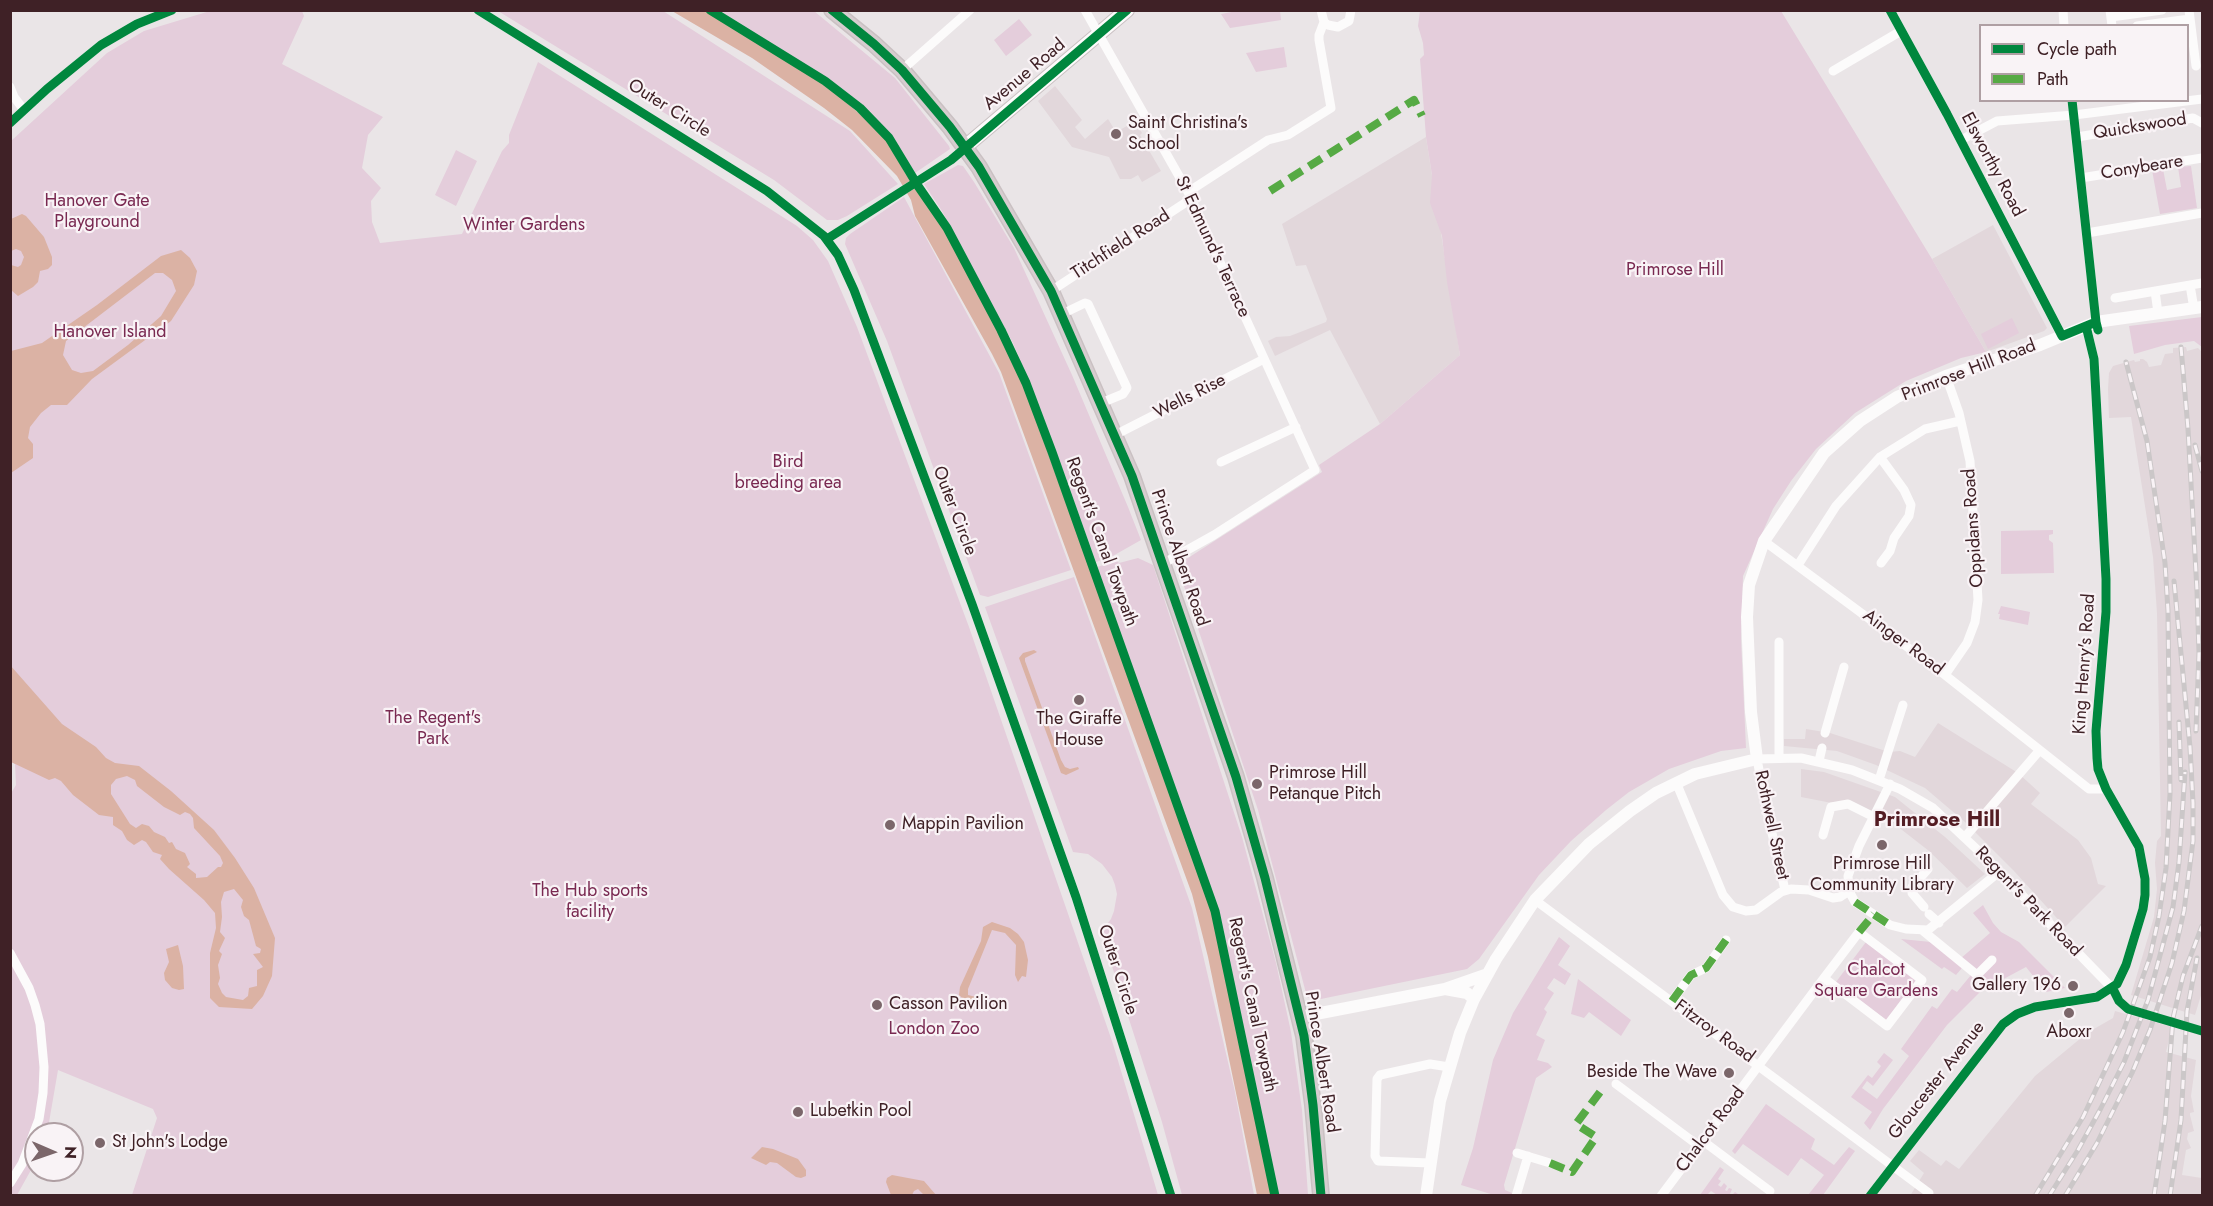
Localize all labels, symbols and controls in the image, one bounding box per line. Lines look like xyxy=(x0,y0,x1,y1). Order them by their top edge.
legend xyxy=(1979,24,2189,102)
street label: Avenue Road xyxy=(980,34,1070,116)
text: Cycle path xyxy=(2037,36,2117,62)
text: Path xyxy=(2037,66,2069,92)
street label: Outer Circle xyxy=(624,75,714,143)
street label: Elsworthy Road xyxy=(1955,109,2029,221)
street label: Quickswood xyxy=(2092,109,2188,145)
place label: Saint Christina's School xyxy=(1128,113,1247,156)
marker: Saint Christina's School xyxy=(1109,127,1123,141)
street label: Conybeare xyxy=(2099,151,2185,185)
street label: St Edmund's Terrace xyxy=(1170,173,1254,321)
park label: Hanover Gate Playground xyxy=(44,191,150,234)
street label: Titchfield Road xyxy=(1068,205,1174,285)
park label: Winter Gardens xyxy=(463,215,585,237)
park label: Primrose Hill xyxy=(1626,260,1724,282)
park label: Hanover Island xyxy=(53,322,167,344)
street label: Primrose Hill Road xyxy=(1899,335,2039,407)
street label: Wells Rise xyxy=(1150,370,1230,424)
park label: Bird breeding area xyxy=(734,452,842,494)
street label: Regent's Canal Towpath xyxy=(1060,455,1142,629)
street label: Outer Circle xyxy=(927,463,981,559)
street label: Oppidans Road xyxy=(1959,468,1989,588)
street label: Prince Albert Road xyxy=(1145,487,1213,629)
street label: King Henry's Road xyxy=(2069,593,2101,735)
street label: Ainger Road xyxy=(1858,606,1948,680)
marker: The Giraffe House xyxy=(1072,693,1086,707)
park label: The Regent's Park xyxy=(385,708,481,750)
place label: The Giraffe House xyxy=(1036,709,1122,752)
place label: Primrose Hill Petanque Pitch xyxy=(1269,763,1381,806)
street label: Rothwell Street xyxy=(1749,768,1793,882)
marker: Primrose Hill Petanque Pitch xyxy=(1250,777,1264,791)
district label: Primrose Hill xyxy=(1874,808,2000,834)
place label: Mappin Pavilion xyxy=(902,814,1024,836)
marker: Mappin Pavilion xyxy=(883,818,897,832)
marker: Primrose Hill Community Library xyxy=(1875,838,1889,852)
street label: Regent's Park Road xyxy=(1970,842,2086,962)
place label: Primrose Hill Community Library xyxy=(1810,854,1954,896)
park label: The Hub sports facility xyxy=(532,881,648,924)
street label: Regent's Canal Towpath xyxy=(1223,916,1281,1094)
street label: Outer Circle xyxy=(1092,922,1142,1018)
park label: Chalcot Square Gardens xyxy=(1814,960,1938,1002)
place label: Gallery 196 xyxy=(1972,975,2061,997)
marker: Gallery 196 xyxy=(2066,979,2080,993)
street label: Prince Albert Road xyxy=(1299,990,1343,1134)
place label: Casson Pavilion xyxy=(889,994,1008,1016)
street label: Fitzroy Road xyxy=(1670,996,1758,1068)
marker: Casson Pavilion xyxy=(870,998,884,1012)
marker: Aboxr xyxy=(2062,1006,2076,1020)
street label: Gloucester Avenue xyxy=(1884,1018,1990,1144)
park label: London Zoo xyxy=(888,1019,980,1041)
place label: Aboxr xyxy=(2046,1022,2092,1044)
place label: Beside The Wave xyxy=(1587,1062,1717,1084)
marker: Beside The Wave xyxy=(1722,1066,1736,1080)
street label: Chalcot Road xyxy=(1672,1083,1750,1177)
place label: Lubetkin Pool xyxy=(810,1101,912,1123)
marker: Lubetkin Pool xyxy=(791,1105,805,1119)
north arrow xyxy=(24,1122,84,1182)
place label: St John's Lodge xyxy=(112,1132,228,1154)
marker: St John's Lodge xyxy=(93,1136,107,1150)
text: N xyxy=(59,1146,82,1159)

